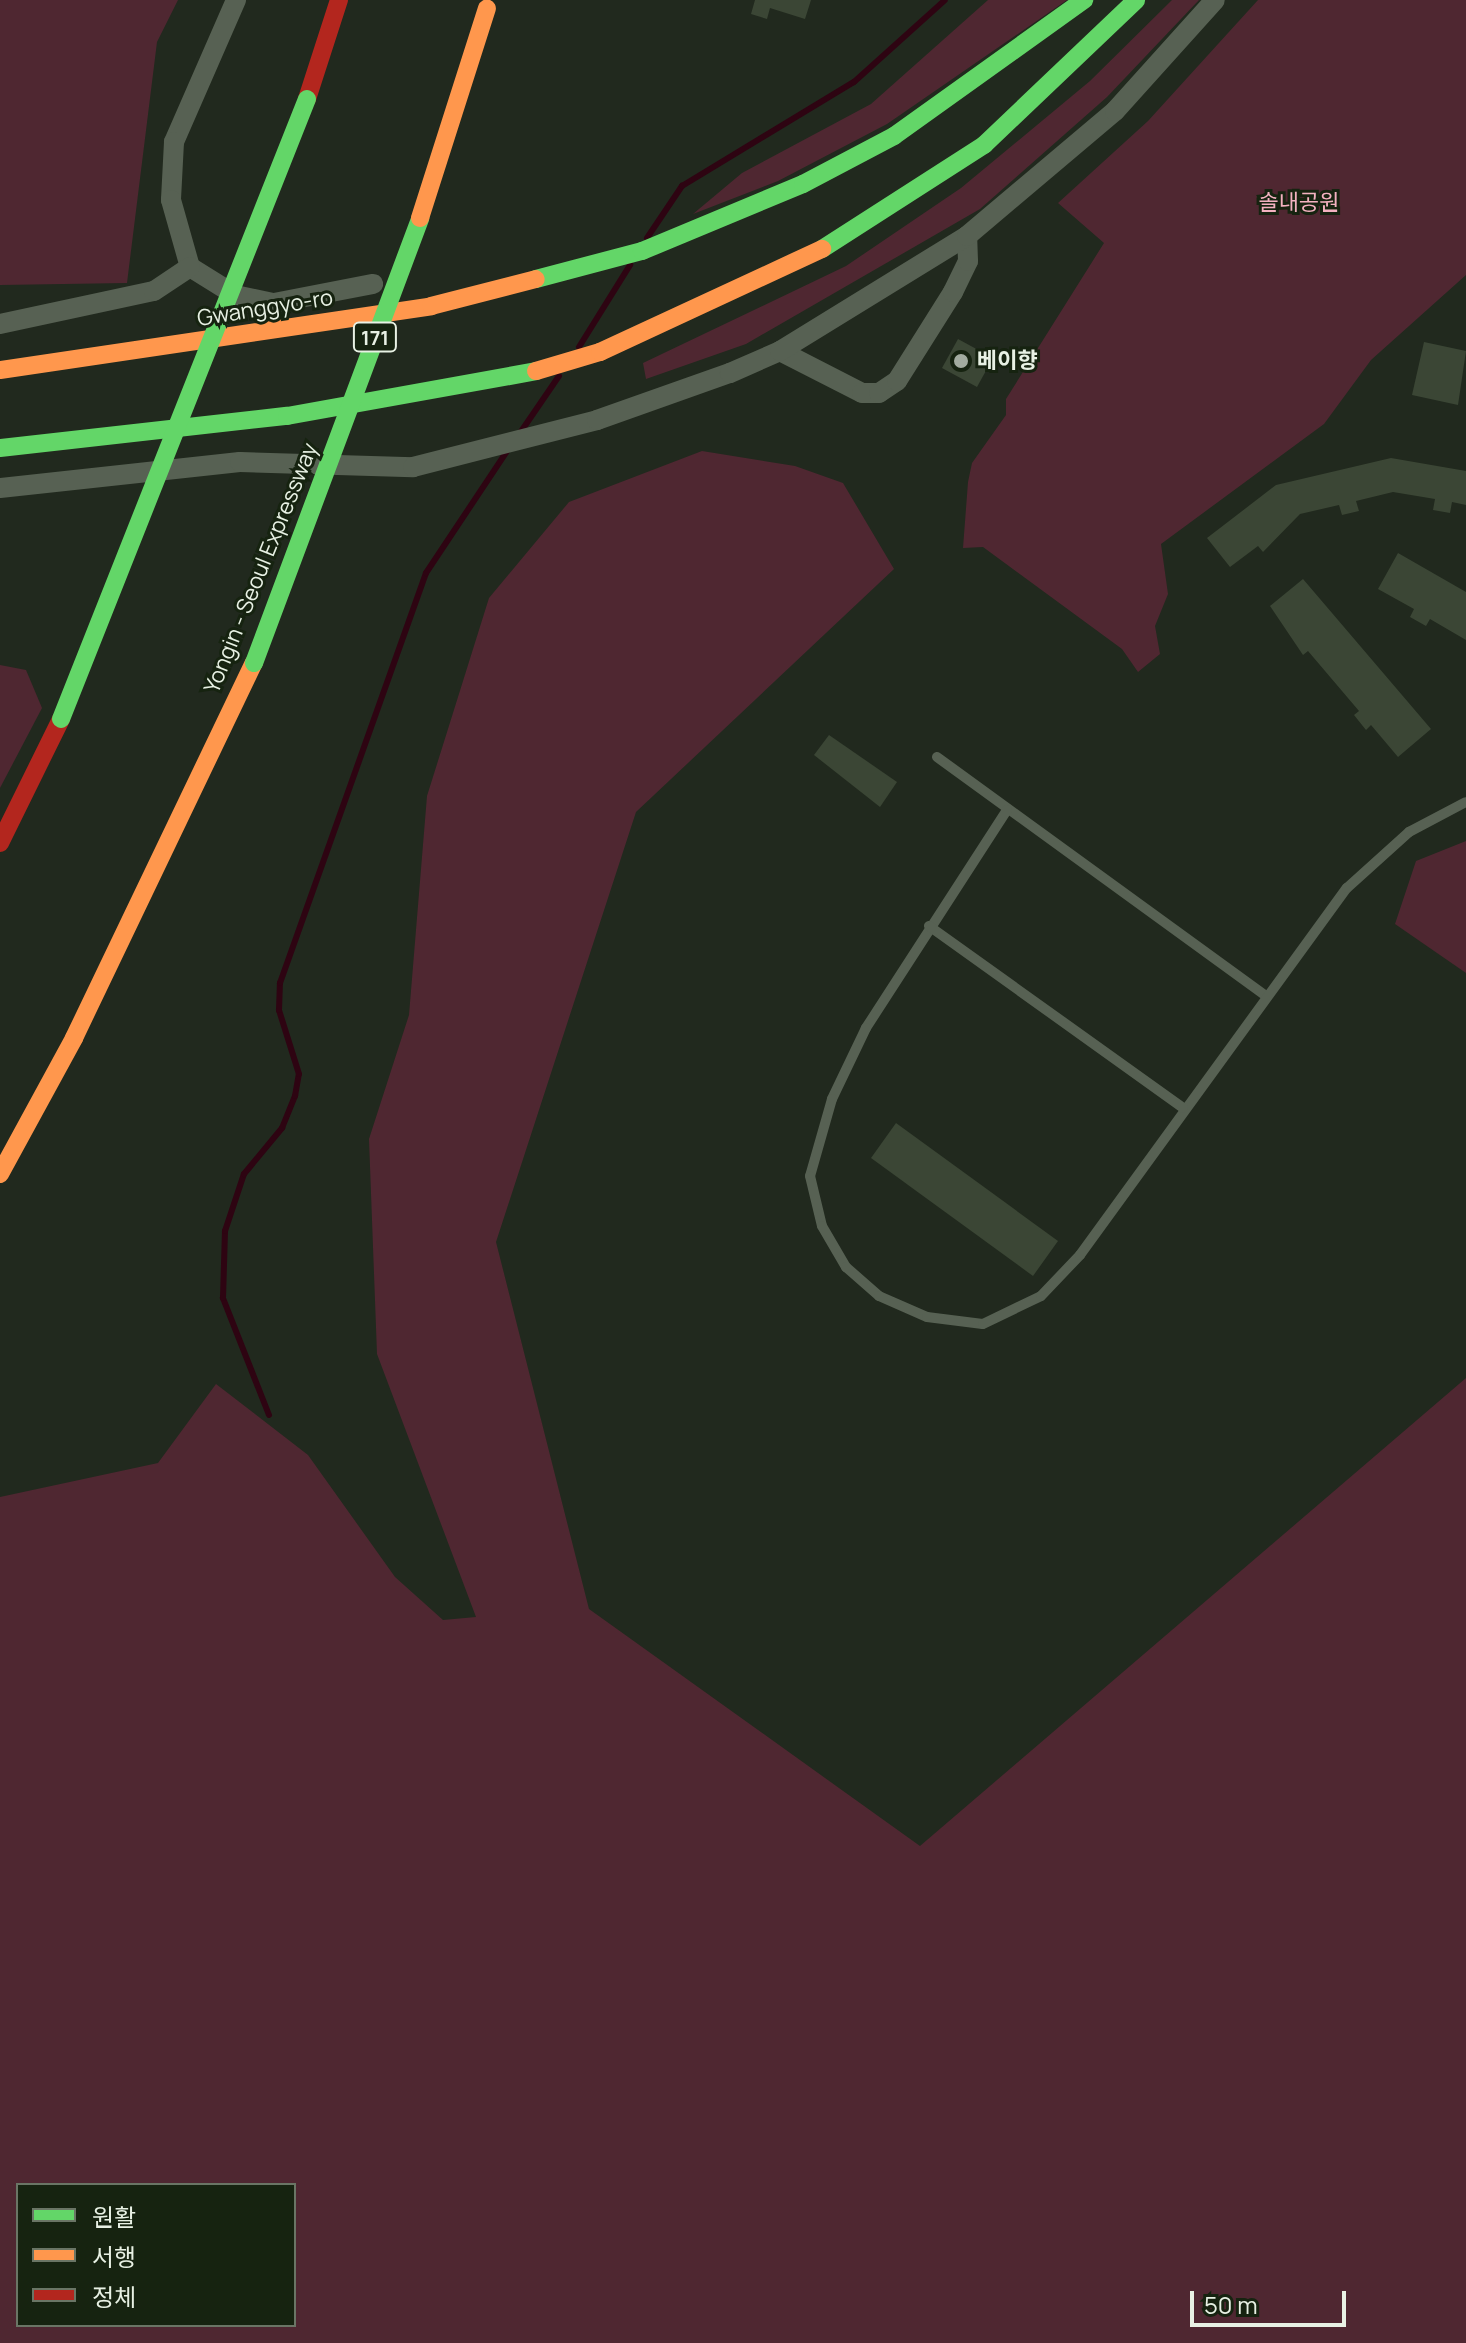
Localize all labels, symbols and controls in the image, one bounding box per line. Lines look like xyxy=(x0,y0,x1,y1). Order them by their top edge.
park label: 솔내공원 xyxy=(1259,190,1339,216)
street label: Gwanggyo-ro xyxy=(195,284,335,332)
road number: 171 xyxy=(351,321,399,353)
place label: 베이향 xyxy=(977,348,1038,374)
marker: 베이향 xyxy=(952,352,970,370)
street label: Yongin - Seoul Expressway xyxy=(199,439,323,697)
legend xyxy=(16,2183,296,2327)
text: 원활 xyxy=(92,2200,136,2233)
text: 서행 xyxy=(92,2240,136,2273)
scale bar xyxy=(1194,2275,1350,2325)
text: 정체 xyxy=(92,2280,136,2313)
text: 50 m xyxy=(1204,2288,1258,2321)

